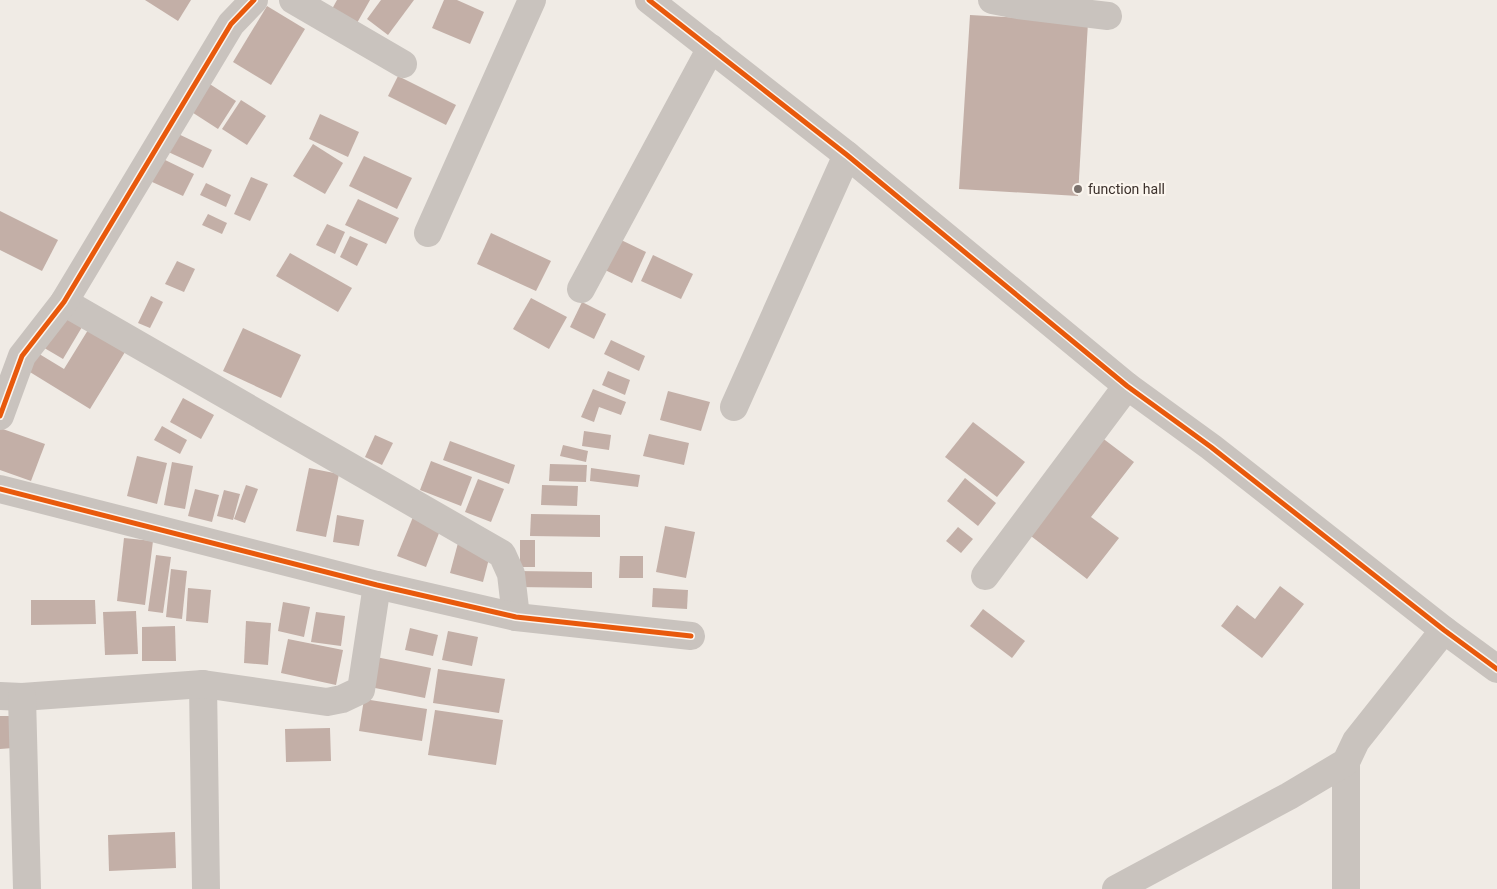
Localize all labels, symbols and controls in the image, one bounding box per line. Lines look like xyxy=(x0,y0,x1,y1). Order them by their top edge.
place label: function hall xyxy=(1088,181,1165,197)
marker: function hall xyxy=(1072,183,1084,195)

